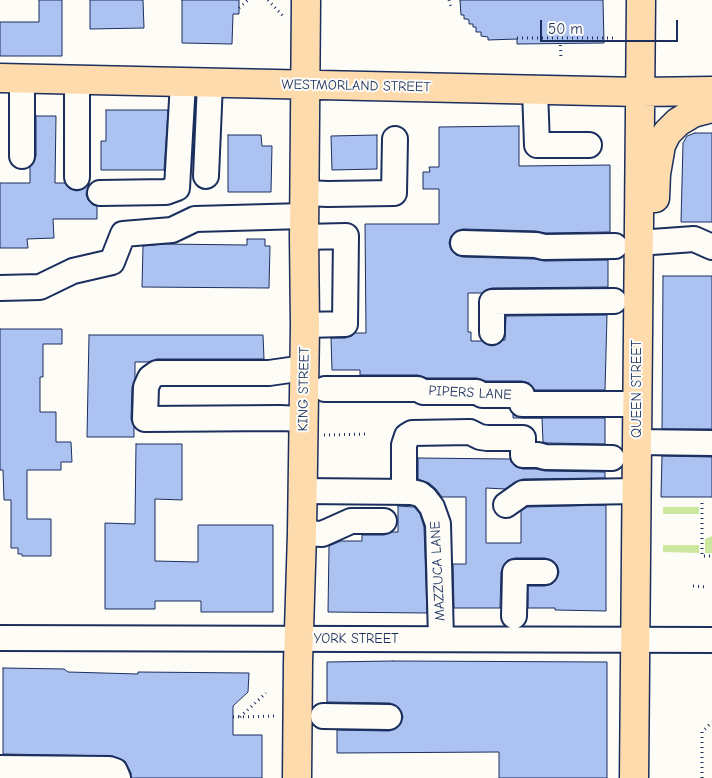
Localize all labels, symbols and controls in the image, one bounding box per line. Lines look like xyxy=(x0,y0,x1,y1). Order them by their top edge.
scale bar xyxy=(542,10,680,42)
text: 50 m xyxy=(548,20,583,38)
street label: WESTMORLAND STREET xyxy=(281,76,431,96)
street label: QUEEN STREET xyxy=(629,340,645,438)
street label: KING STREET xyxy=(295,346,313,432)
street label: PIPERS LANE xyxy=(428,382,512,404)
street label: MAZZUCA LANE xyxy=(427,521,449,621)
street label: YORK STREET xyxy=(313,631,399,647)

